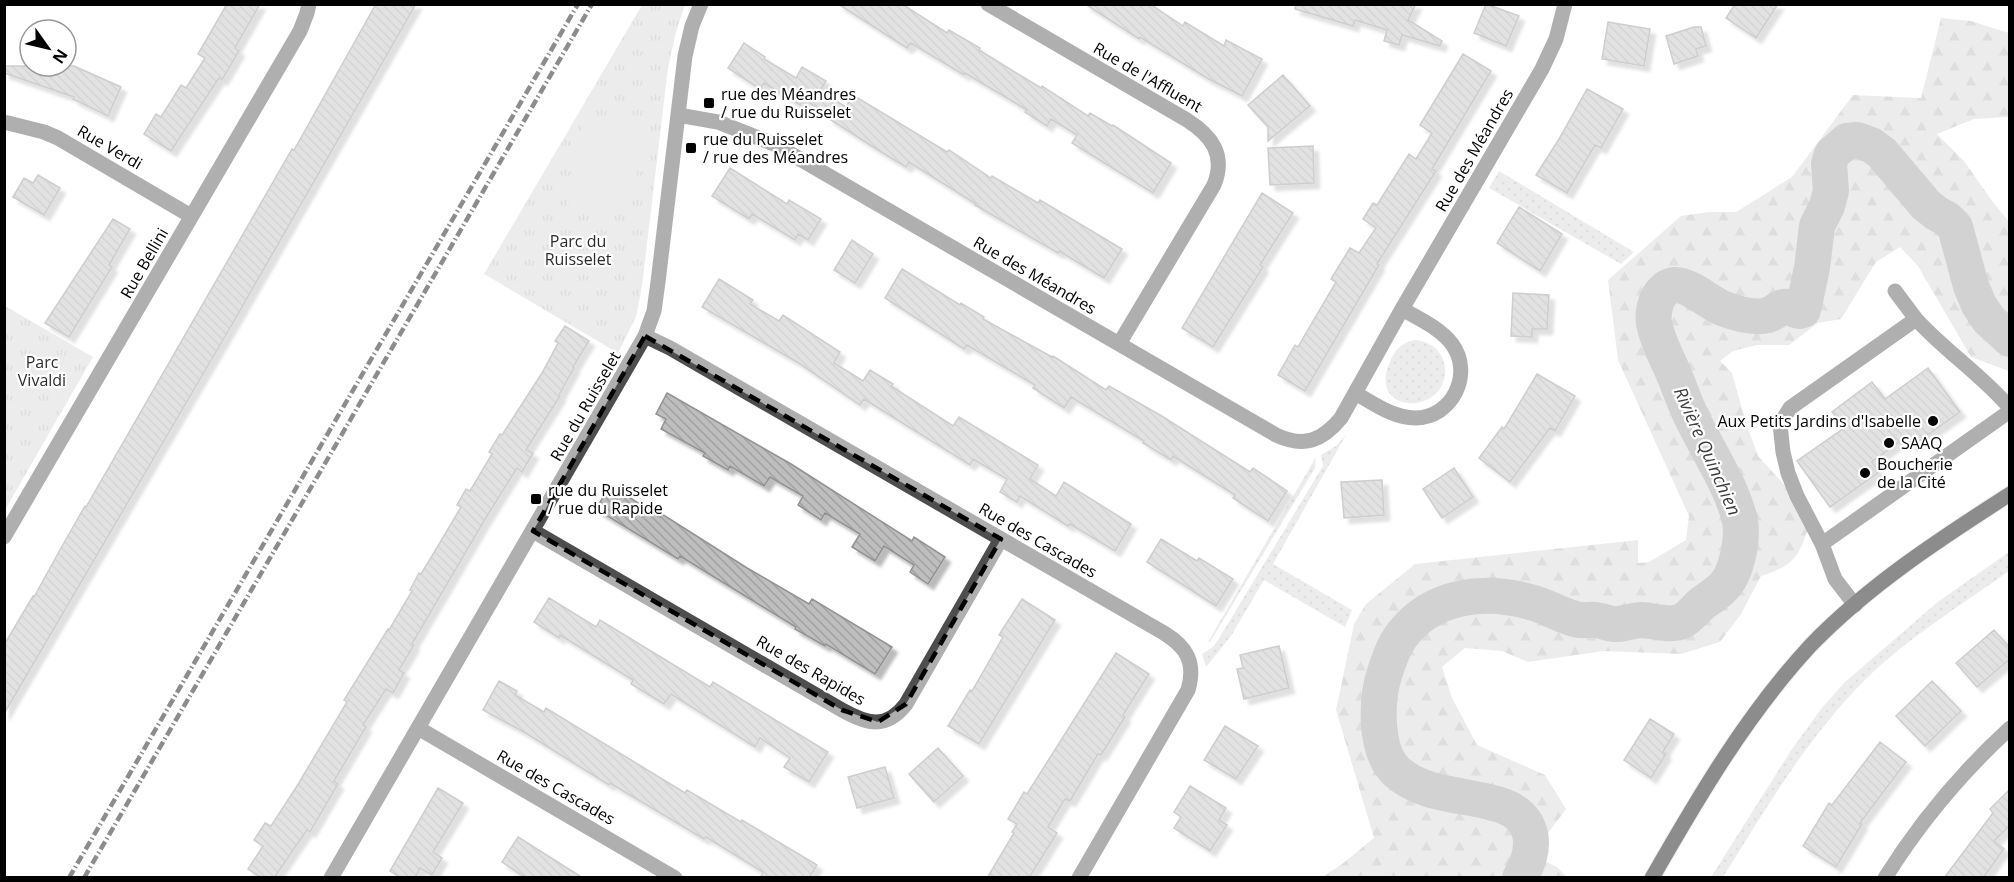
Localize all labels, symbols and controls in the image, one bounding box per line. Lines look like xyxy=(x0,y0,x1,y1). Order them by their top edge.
north arrow xyxy=(18,18,78,78)
street label: Rue de l'Affluent xyxy=(1089,37,1207,117)
text: N xyxy=(48,45,73,68)
place label: rue des Méandres / rue du Ruisselet xyxy=(721,83,856,123)
street label: Rue des Méandres xyxy=(1430,85,1518,215)
marker: rue des Méandres / rue du Ruisselet xyxy=(702,96,716,110)
street label: Rue Verdi xyxy=(73,120,147,174)
place label: rue du Ruisselet / rue des Méandres xyxy=(703,128,848,168)
marker: rue du Ruisselet / rue des Méandres xyxy=(684,141,698,155)
street label: Rue Bellini xyxy=(115,224,173,302)
park label: Parc du Ruisselet xyxy=(545,230,612,270)
street label: Rue des Méandres xyxy=(970,231,1100,319)
street label: Rue du Ruisselet xyxy=(545,347,625,465)
park label: Parc Vivaldi xyxy=(18,351,66,391)
water label: Rivière Quinchien xyxy=(1669,383,1747,519)
place label: Aux Petits Jardins d'Isabelle xyxy=(1717,410,1921,432)
marker: Aux Petits Jardins d'Isabelle xyxy=(1926,414,1940,428)
place label: SAAQ xyxy=(1901,432,1942,454)
marker: SAAQ xyxy=(1882,436,1896,450)
place label: Boucherie de la Cité xyxy=(1877,453,1953,493)
marker: Boucherie de la Cité xyxy=(1858,466,1872,480)
place label: rue du Ruisselet / rue du Rapide xyxy=(548,479,668,519)
marker: rue du Ruisselet / rue du Rapide xyxy=(529,492,543,506)
street label: Rue des Cascades xyxy=(975,497,1101,583)
street label: Rue des Rapides xyxy=(753,630,869,710)
street label: Rue des Cascades xyxy=(493,744,619,830)

